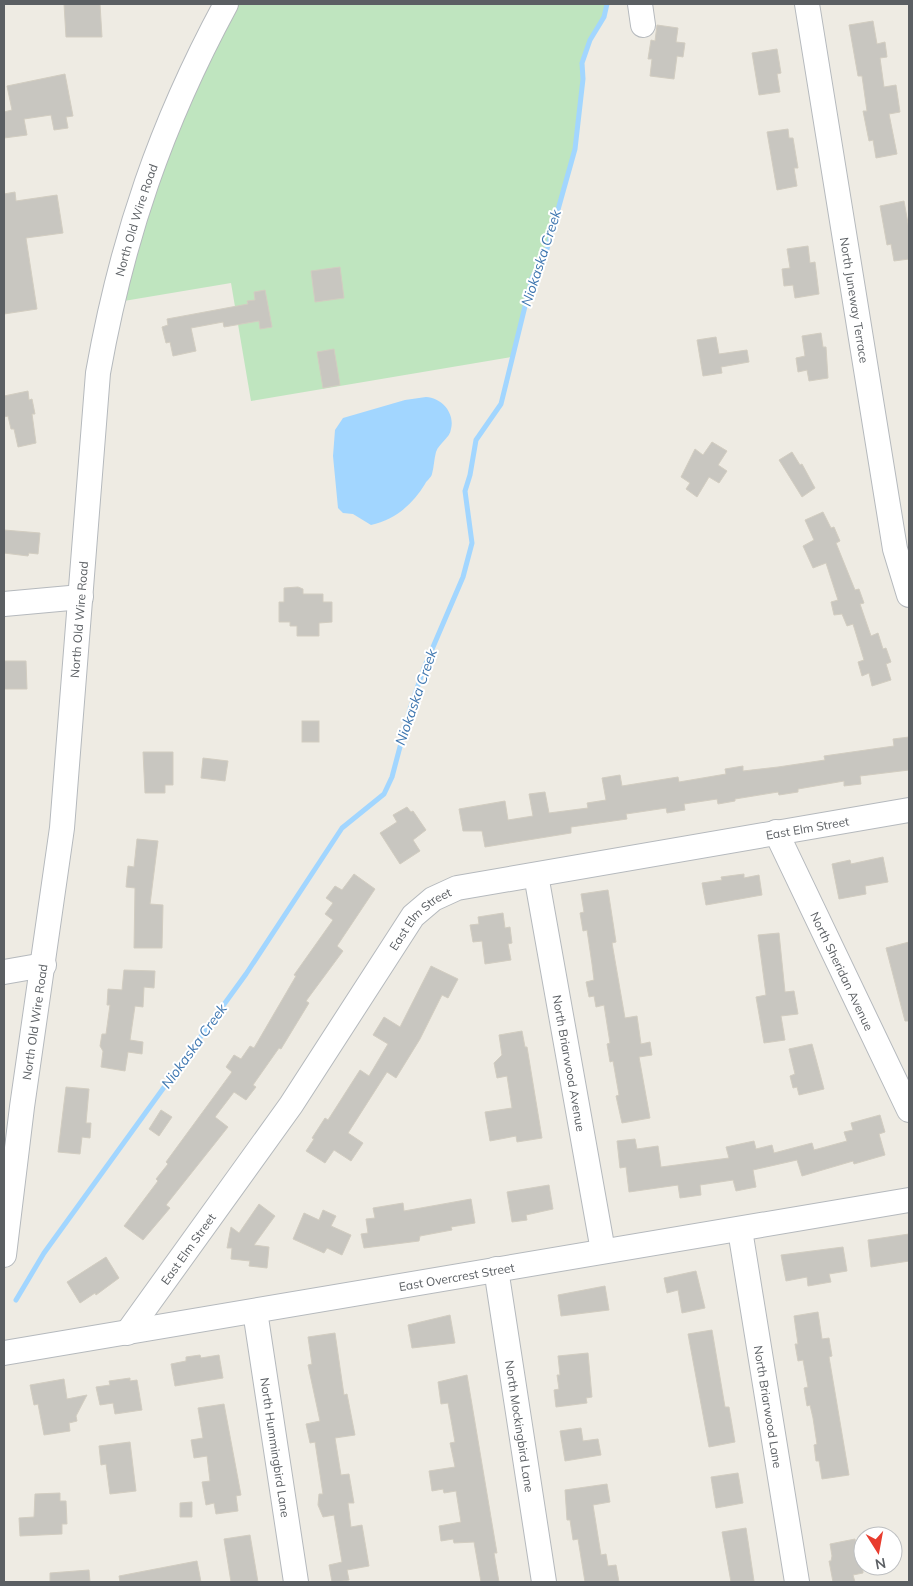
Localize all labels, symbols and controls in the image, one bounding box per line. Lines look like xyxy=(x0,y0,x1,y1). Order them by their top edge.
street label: North Old Wire Road xyxy=(112,162,160,278)
water label: Niokaska Creek xyxy=(517,207,565,309)
street label: North Juneway Terrace xyxy=(837,236,872,364)
street label: North Old Wire Road xyxy=(66,561,91,678)
water label: Niokaska Creek xyxy=(391,646,441,747)
street label: East Elm Street xyxy=(765,813,850,842)
street label: East Elm Street xyxy=(386,884,453,953)
street label: North Sheridan Avenue xyxy=(808,909,877,1033)
street label: North Old Wire Road xyxy=(18,963,50,1081)
street label: North Briarwood Avenue xyxy=(550,994,589,1133)
water label: Niokaska Creek xyxy=(157,999,231,1092)
street label: East Elm Street xyxy=(157,1210,218,1287)
street label: East Overcrest Street xyxy=(398,1259,516,1294)
street label: North Briarwood Lane xyxy=(751,1344,786,1469)
street label: North Mockingbird Lane xyxy=(503,1359,538,1493)
street label: North Hummingbird Lane xyxy=(258,1376,294,1518)
north arrow xyxy=(853,1526,903,1576)
text: N xyxy=(874,1554,887,1574)

